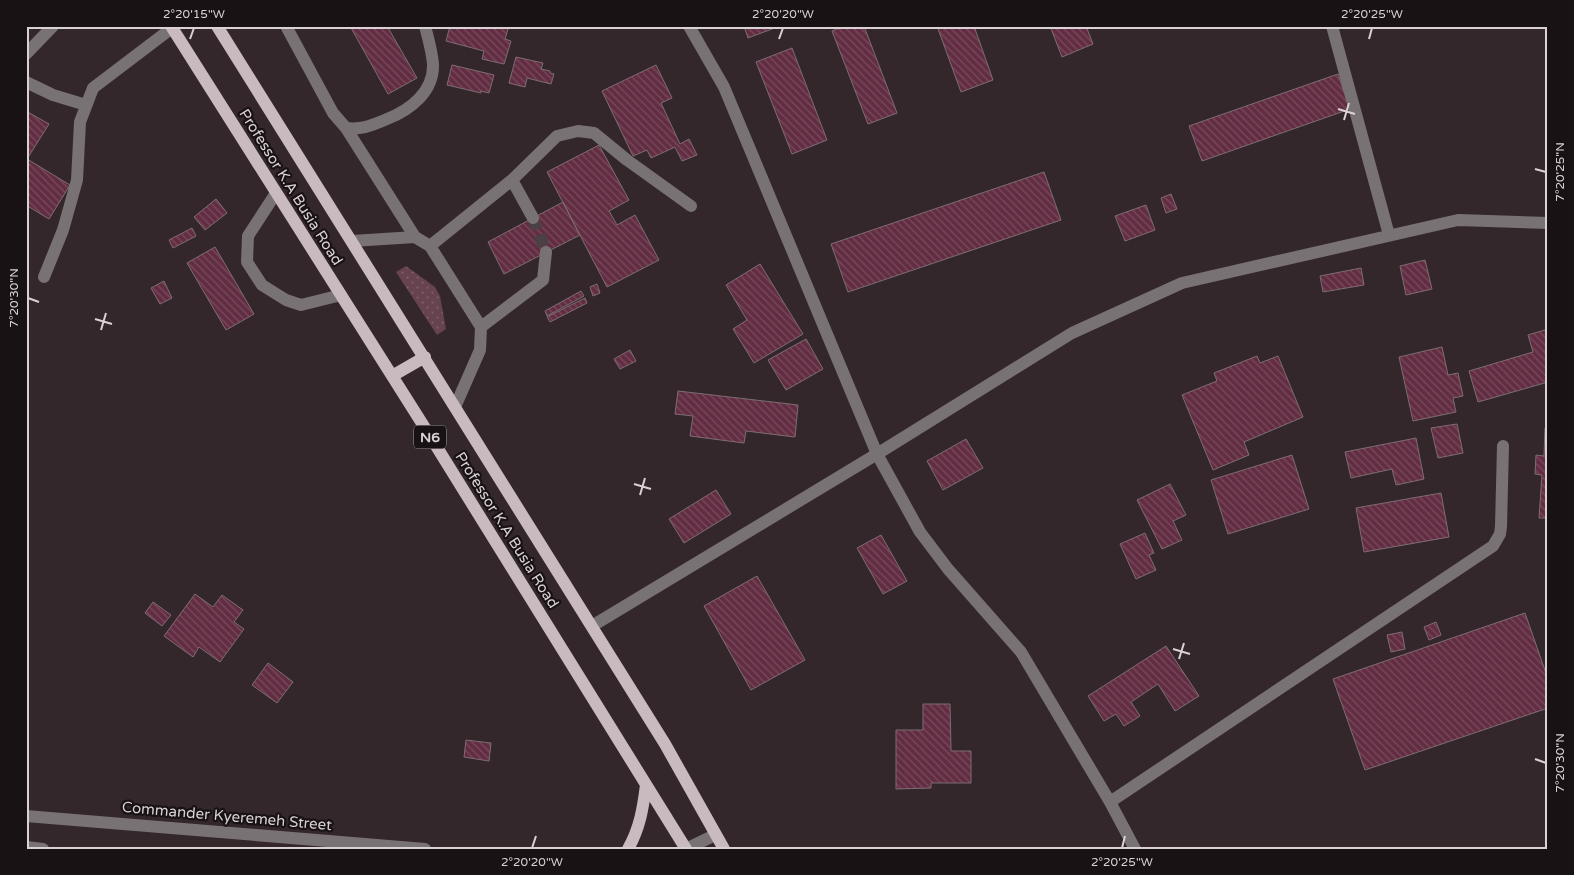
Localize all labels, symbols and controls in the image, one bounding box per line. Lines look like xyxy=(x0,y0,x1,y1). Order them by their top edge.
text: 2°20'15"W xyxy=(163,7,225,21)
text: 2°20'20"W xyxy=(752,7,814,21)
text: 2°20'25"W xyxy=(1341,7,1403,21)
street label: Professor K.A Busia Road xyxy=(235,106,347,268)
text: 7°20'25"N xyxy=(1553,142,1567,202)
text: 7°20'30"N xyxy=(7,268,21,328)
road number: N6 xyxy=(414,426,446,448)
street label: Professor K.A Busia Road xyxy=(451,449,563,611)
text: 7°20'30"N xyxy=(1553,733,1567,793)
street label: Commander Kyeremeh Street xyxy=(121,798,333,834)
text: 2°20'20"W xyxy=(501,855,563,869)
text: 2°20'25"W xyxy=(1091,855,1153,869)

